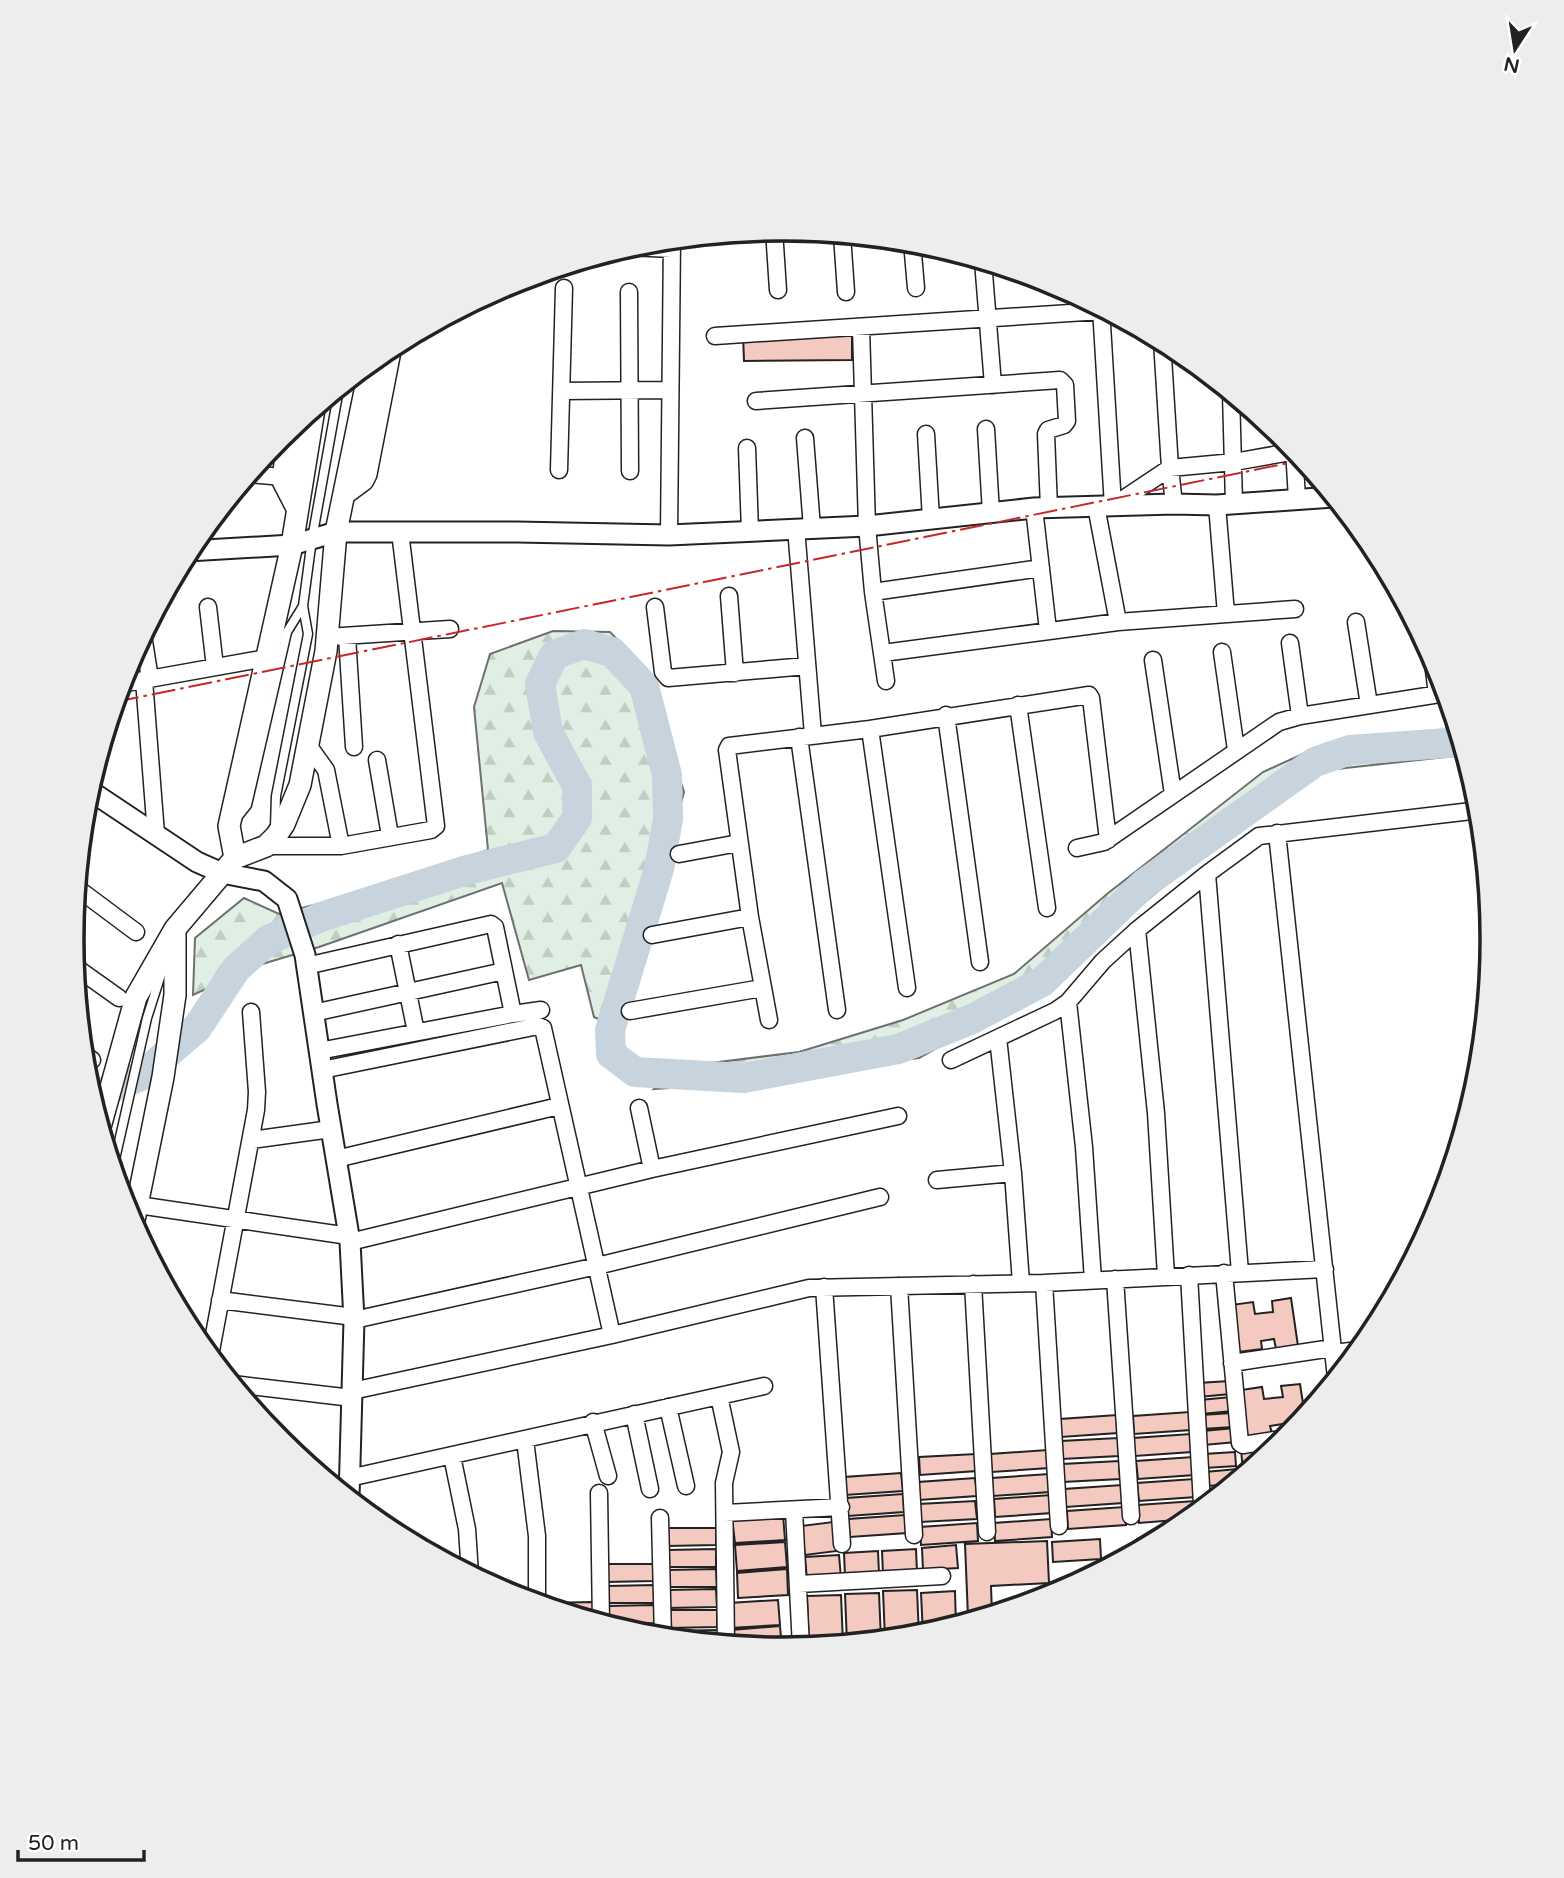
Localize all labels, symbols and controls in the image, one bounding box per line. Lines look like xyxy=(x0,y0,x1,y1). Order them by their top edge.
north arrow xyxy=(1480,14,1550,84)
text: N xyxy=(1502,52,1521,77)
scale bar xyxy=(18,1818,144,1862)
text: 50 m xyxy=(28,1831,79,1856)

